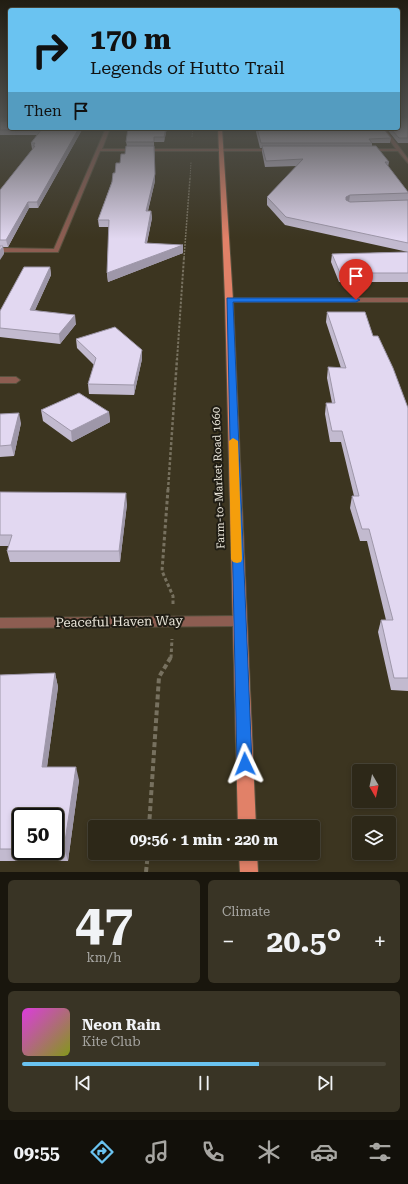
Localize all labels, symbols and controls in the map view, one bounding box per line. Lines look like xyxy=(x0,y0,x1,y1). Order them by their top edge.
text: 170 m xyxy=(90,23,171,56)
icon: right xyxy=(24,24,76,76)
text: Legends of Hutto Trail xyxy=(90,57,285,78)
icon: arrive xyxy=(70,100,92,122)
text: Then xyxy=(24,102,62,120)
pin xyxy=(339,259,373,300)
icon: arrive xyxy=(345,265,367,287)
street label: Farm-to-Market Road 1660 xyxy=(210,407,227,549)
street label: Peaceful Haven Way xyxy=(55,613,183,630)
position arrow xyxy=(224,743,266,785)
north arrow xyxy=(352,764,396,808)
map controls xyxy=(352,764,396,860)
speed limit sign: 50 xyxy=(12,808,64,860)
button: layers xyxy=(352,816,396,860)
text: 09:56 · 1 min · 220 m xyxy=(130,831,278,849)
text: 47 xyxy=(75,893,133,954)
text: Climate xyxy=(222,904,270,919)
text: 20.5° xyxy=(267,924,341,959)
text: − xyxy=(222,929,234,954)
text: + xyxy=(374,929,386,954)
text: km/h xyxy=(87,950,121,965)
text: Neon Rain xyxy=(82,1016,161,1034)
text: Kite Club xyxy=(82,1034,141,1049)
icon: previous xyxy=(72,1072,94,1094)
icon: pause xyxy=(193,1072,215,1094)
icon: next xyxy=(314,1072,336,1094)
icon: directions xyxy=(88,1138,116,1166)
icon: music xyxy=(143,1138,171,1166)
icon: phone xyxy=(199,1138,227,1166)
icon: climate xyxy=(255,1138,283,1166)
icon: car xyxy=(310,1138,338,1166)
icon: filters xyxy=(366,1138,394,1166)
text: 09:55 xyxy=(14,1142,60,1163)

